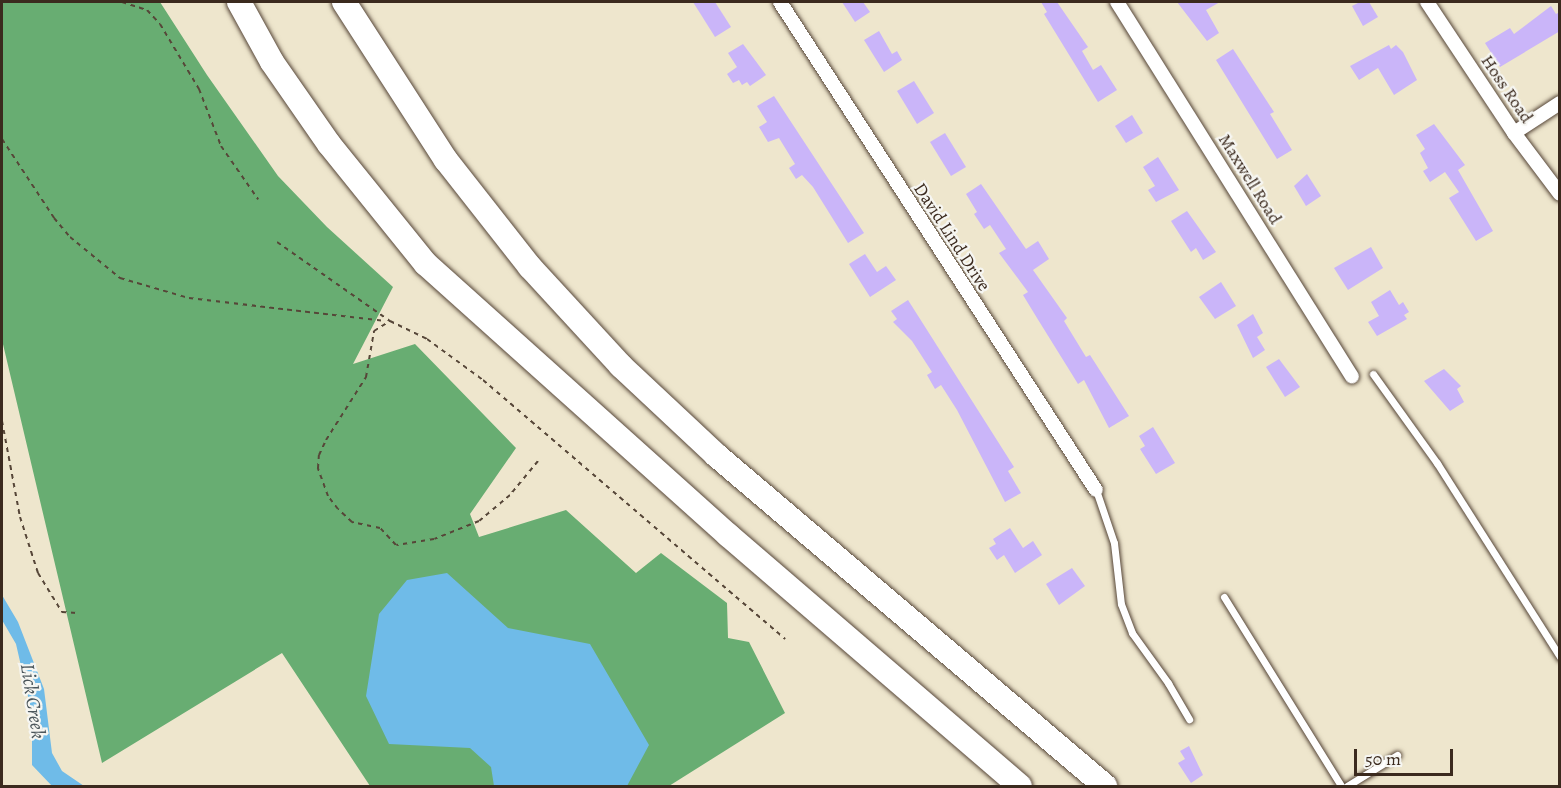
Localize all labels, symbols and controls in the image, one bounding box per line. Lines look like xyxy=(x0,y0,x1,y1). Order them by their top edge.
street label: Hoss Road xyxy=(1476,51,1538,127)
street label: Maxwell Road xyxy=(1214,130,1286,228)
street label: David Lind Drive xyxy=(909,179,995,295)
water label: Lick Creek xyxy=(15,662,51,740)
scale bar xyxy=(1357,737,1456,775)
text: 50 m xyxy=(1365,747,1401,771)

